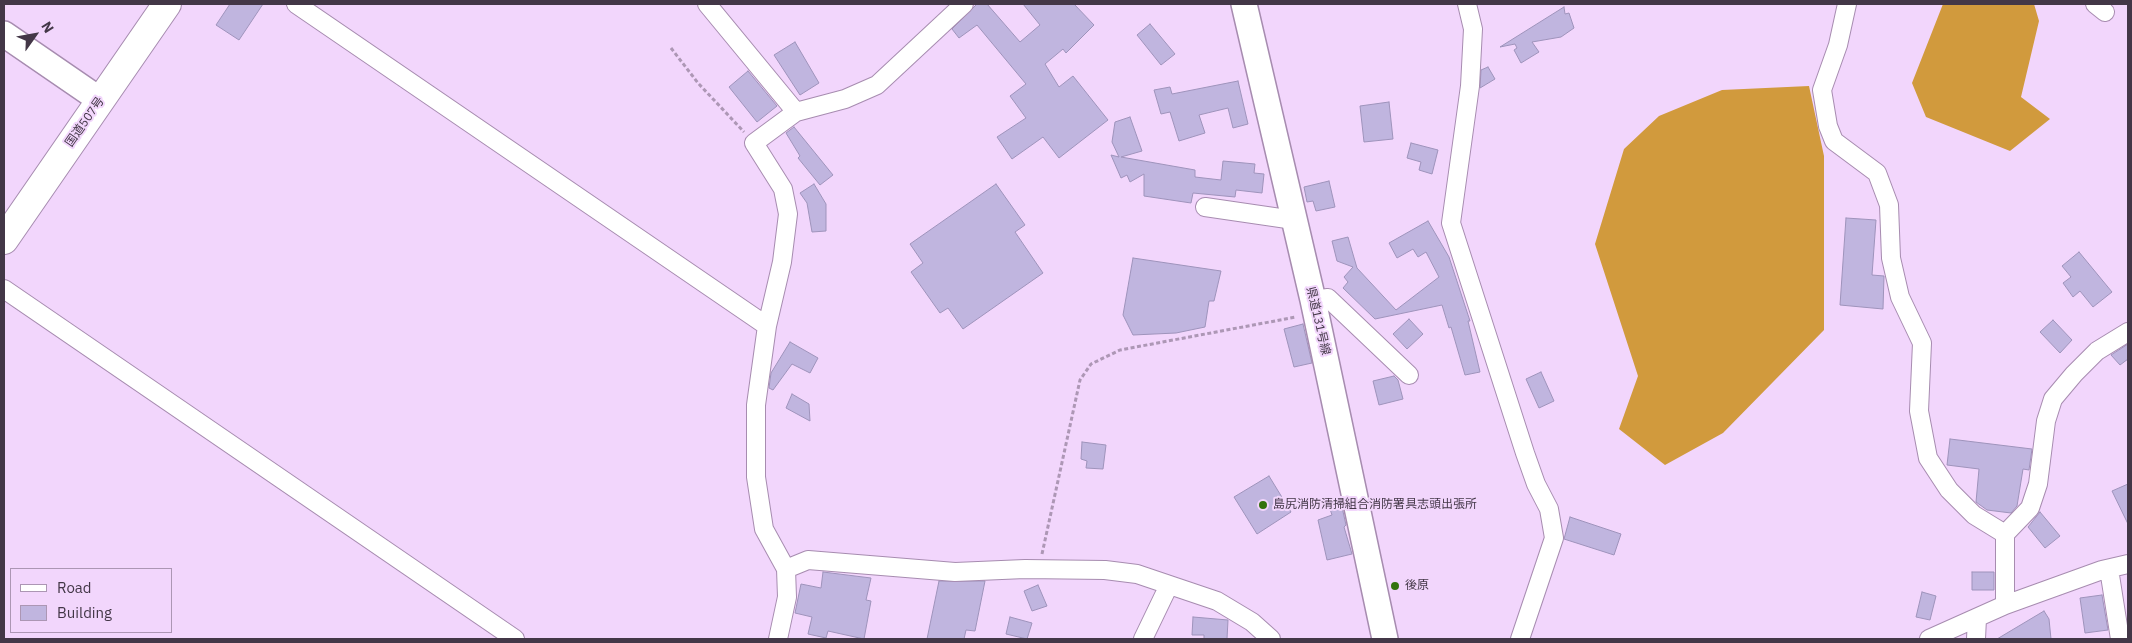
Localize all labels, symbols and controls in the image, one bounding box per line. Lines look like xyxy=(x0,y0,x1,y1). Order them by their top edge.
north arrow xyxy=(10,10,60,60)
text: N xyxy=(37,18,58,36)
street label: 国道507号 xyxy=(63,94,107,150)
street label: 県道131号線 xyxy=(1303,285,1333,357)
place label: 島尻消防清掃組合消防署具志頭出張所 xyxy=(1273,498,1477,512)
marker: 島尻消防清掃組合消防署具志頭出張所 xyxy=(1257,499,1269,511)
legend xyxy=(10,568,172,633)
text: Road xyxy=(57,578,92,597)
place label: 後原 xyxy=(1405,579,1429,593)
marker: 後原 xyxy=(1389,580,1401,592)
text: Building xyxy=(57,603,112,622)

